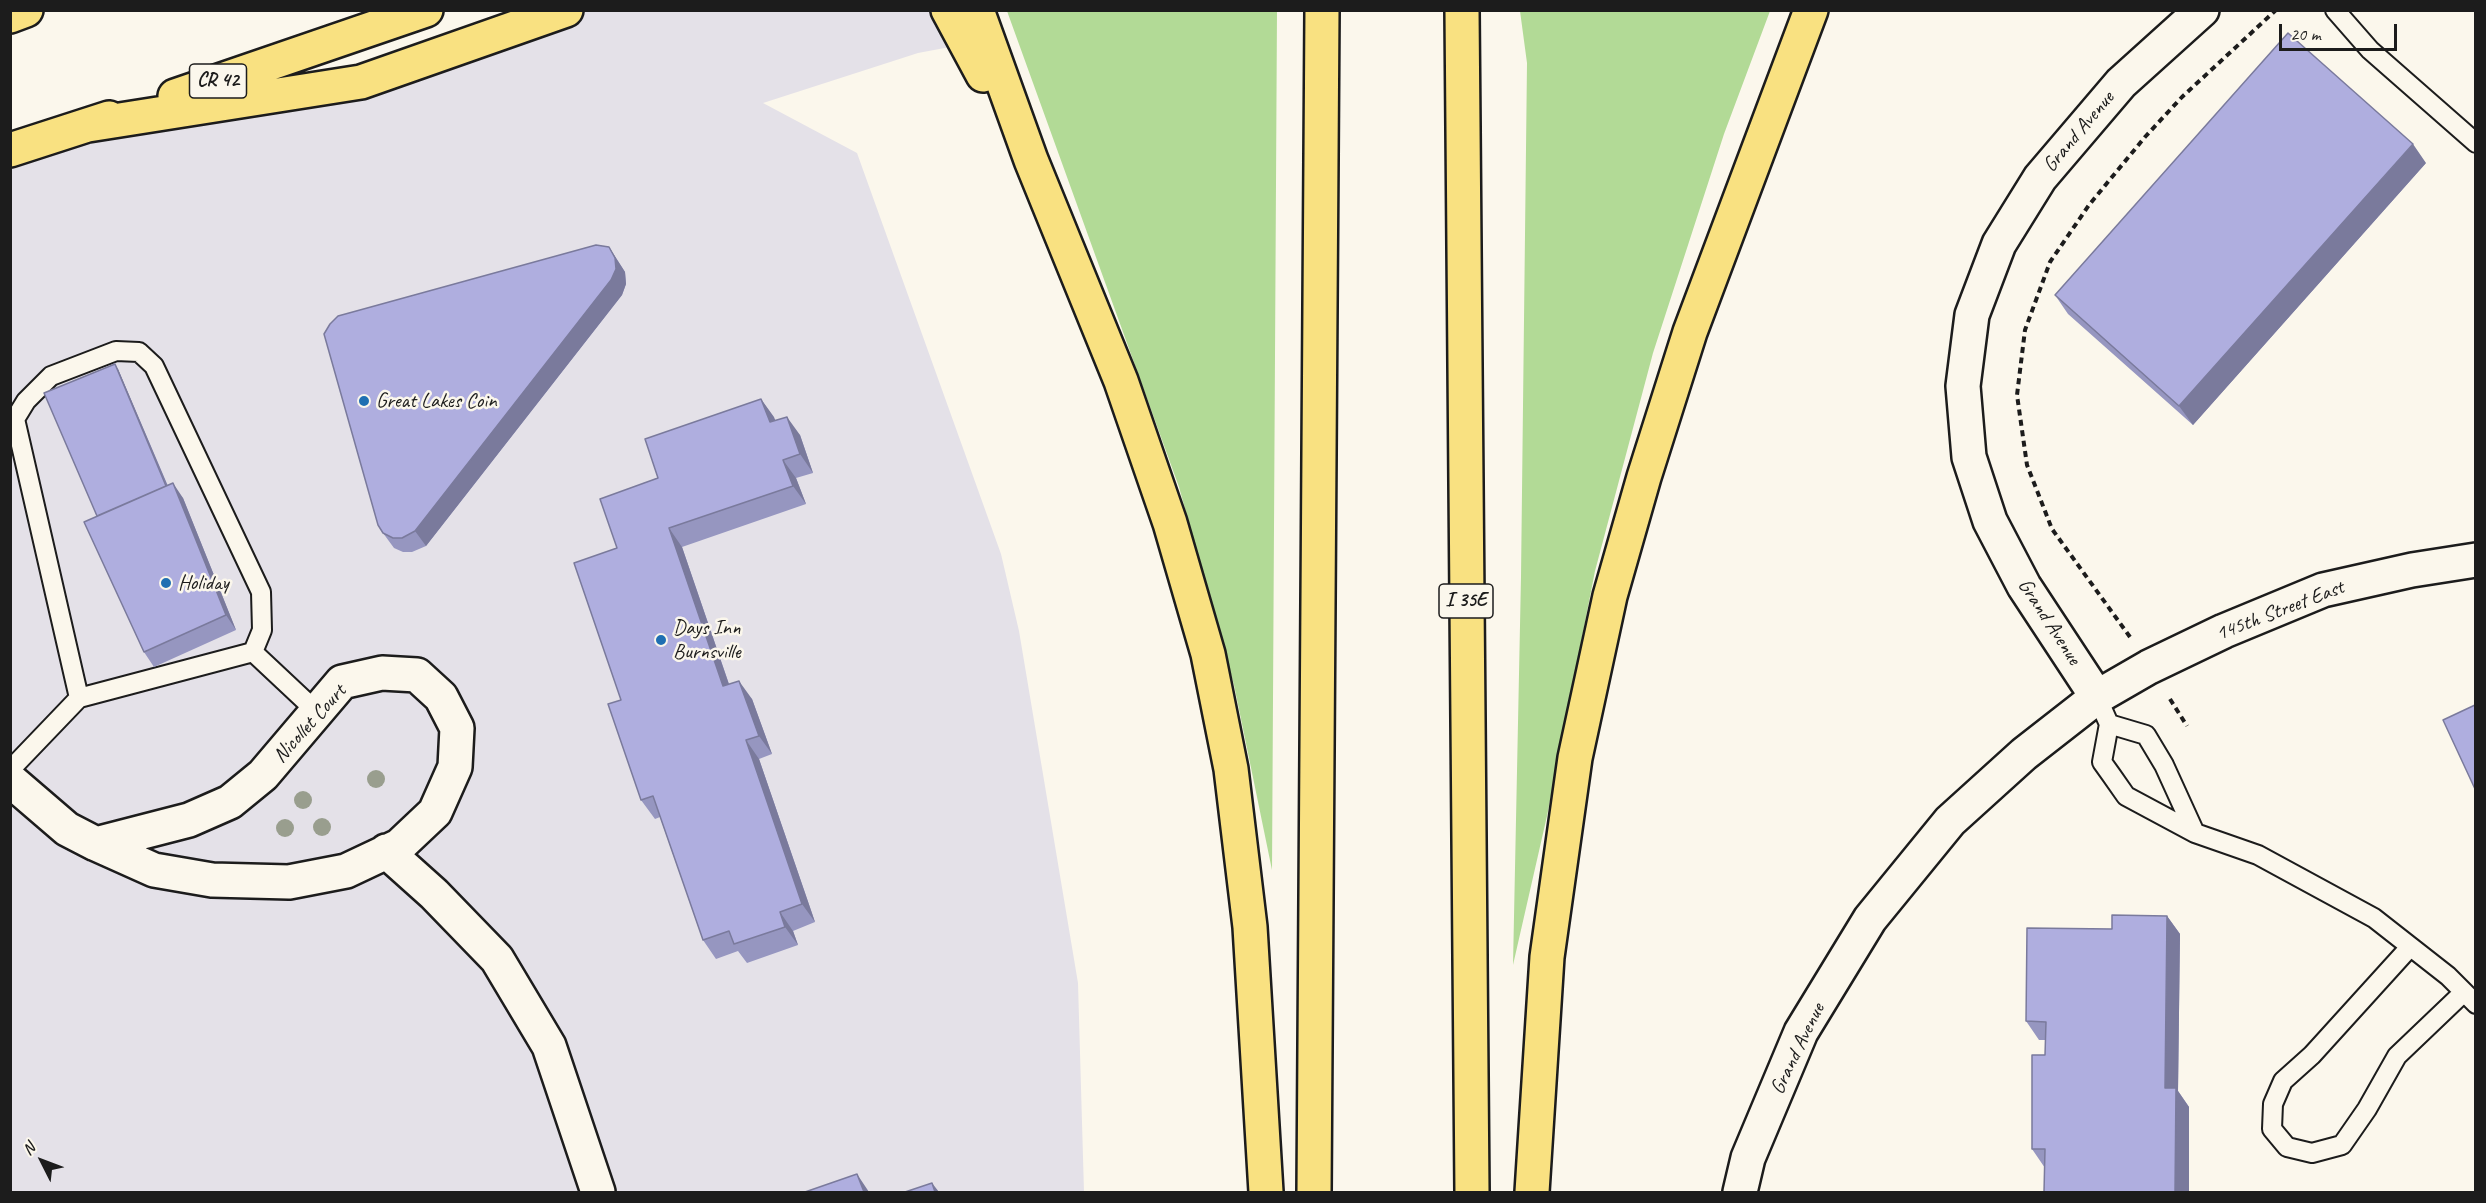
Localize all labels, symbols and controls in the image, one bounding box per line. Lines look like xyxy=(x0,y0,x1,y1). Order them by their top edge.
scale bar xyxy=(2282,12,2400,50)
text: 20 m xyxy=(2290,23,2321,45)
road number: CR 42 xyxy=(190,64,246,98)
street label: Grand Avenue xyxy=(2038,86,2120,178)
place label: Great Lakes Coin xyxy=(376,388,497,414)
marker: Great Lakes Coin xyxy=(357,394,371,408)
place label: Holiday xyxy=(178,570,229,596)
street label: Grand Avenue xyxy=(2012,574,2086,670)
street label: 145th Street East xyxy=(2212,575,2348,647)
marker: Holiday xyxy=(159,576,173,590)
road number: I 35E xyxy=(1439,584,1493,618)
place label: Days Inn Burnsville xyxy=(673,615,741,665)
marker: Days Inn Burnsville xyxy=(654,633,668,647)
street label: Nicollet Court xyxy=(268,679,352,769)
street label: Grand Avenue xyxy=(1765,999,1831,1099)
north arrow xyxy=(12,1131,72,1191)
text: N xyxy=(18,1139,39,1159)

